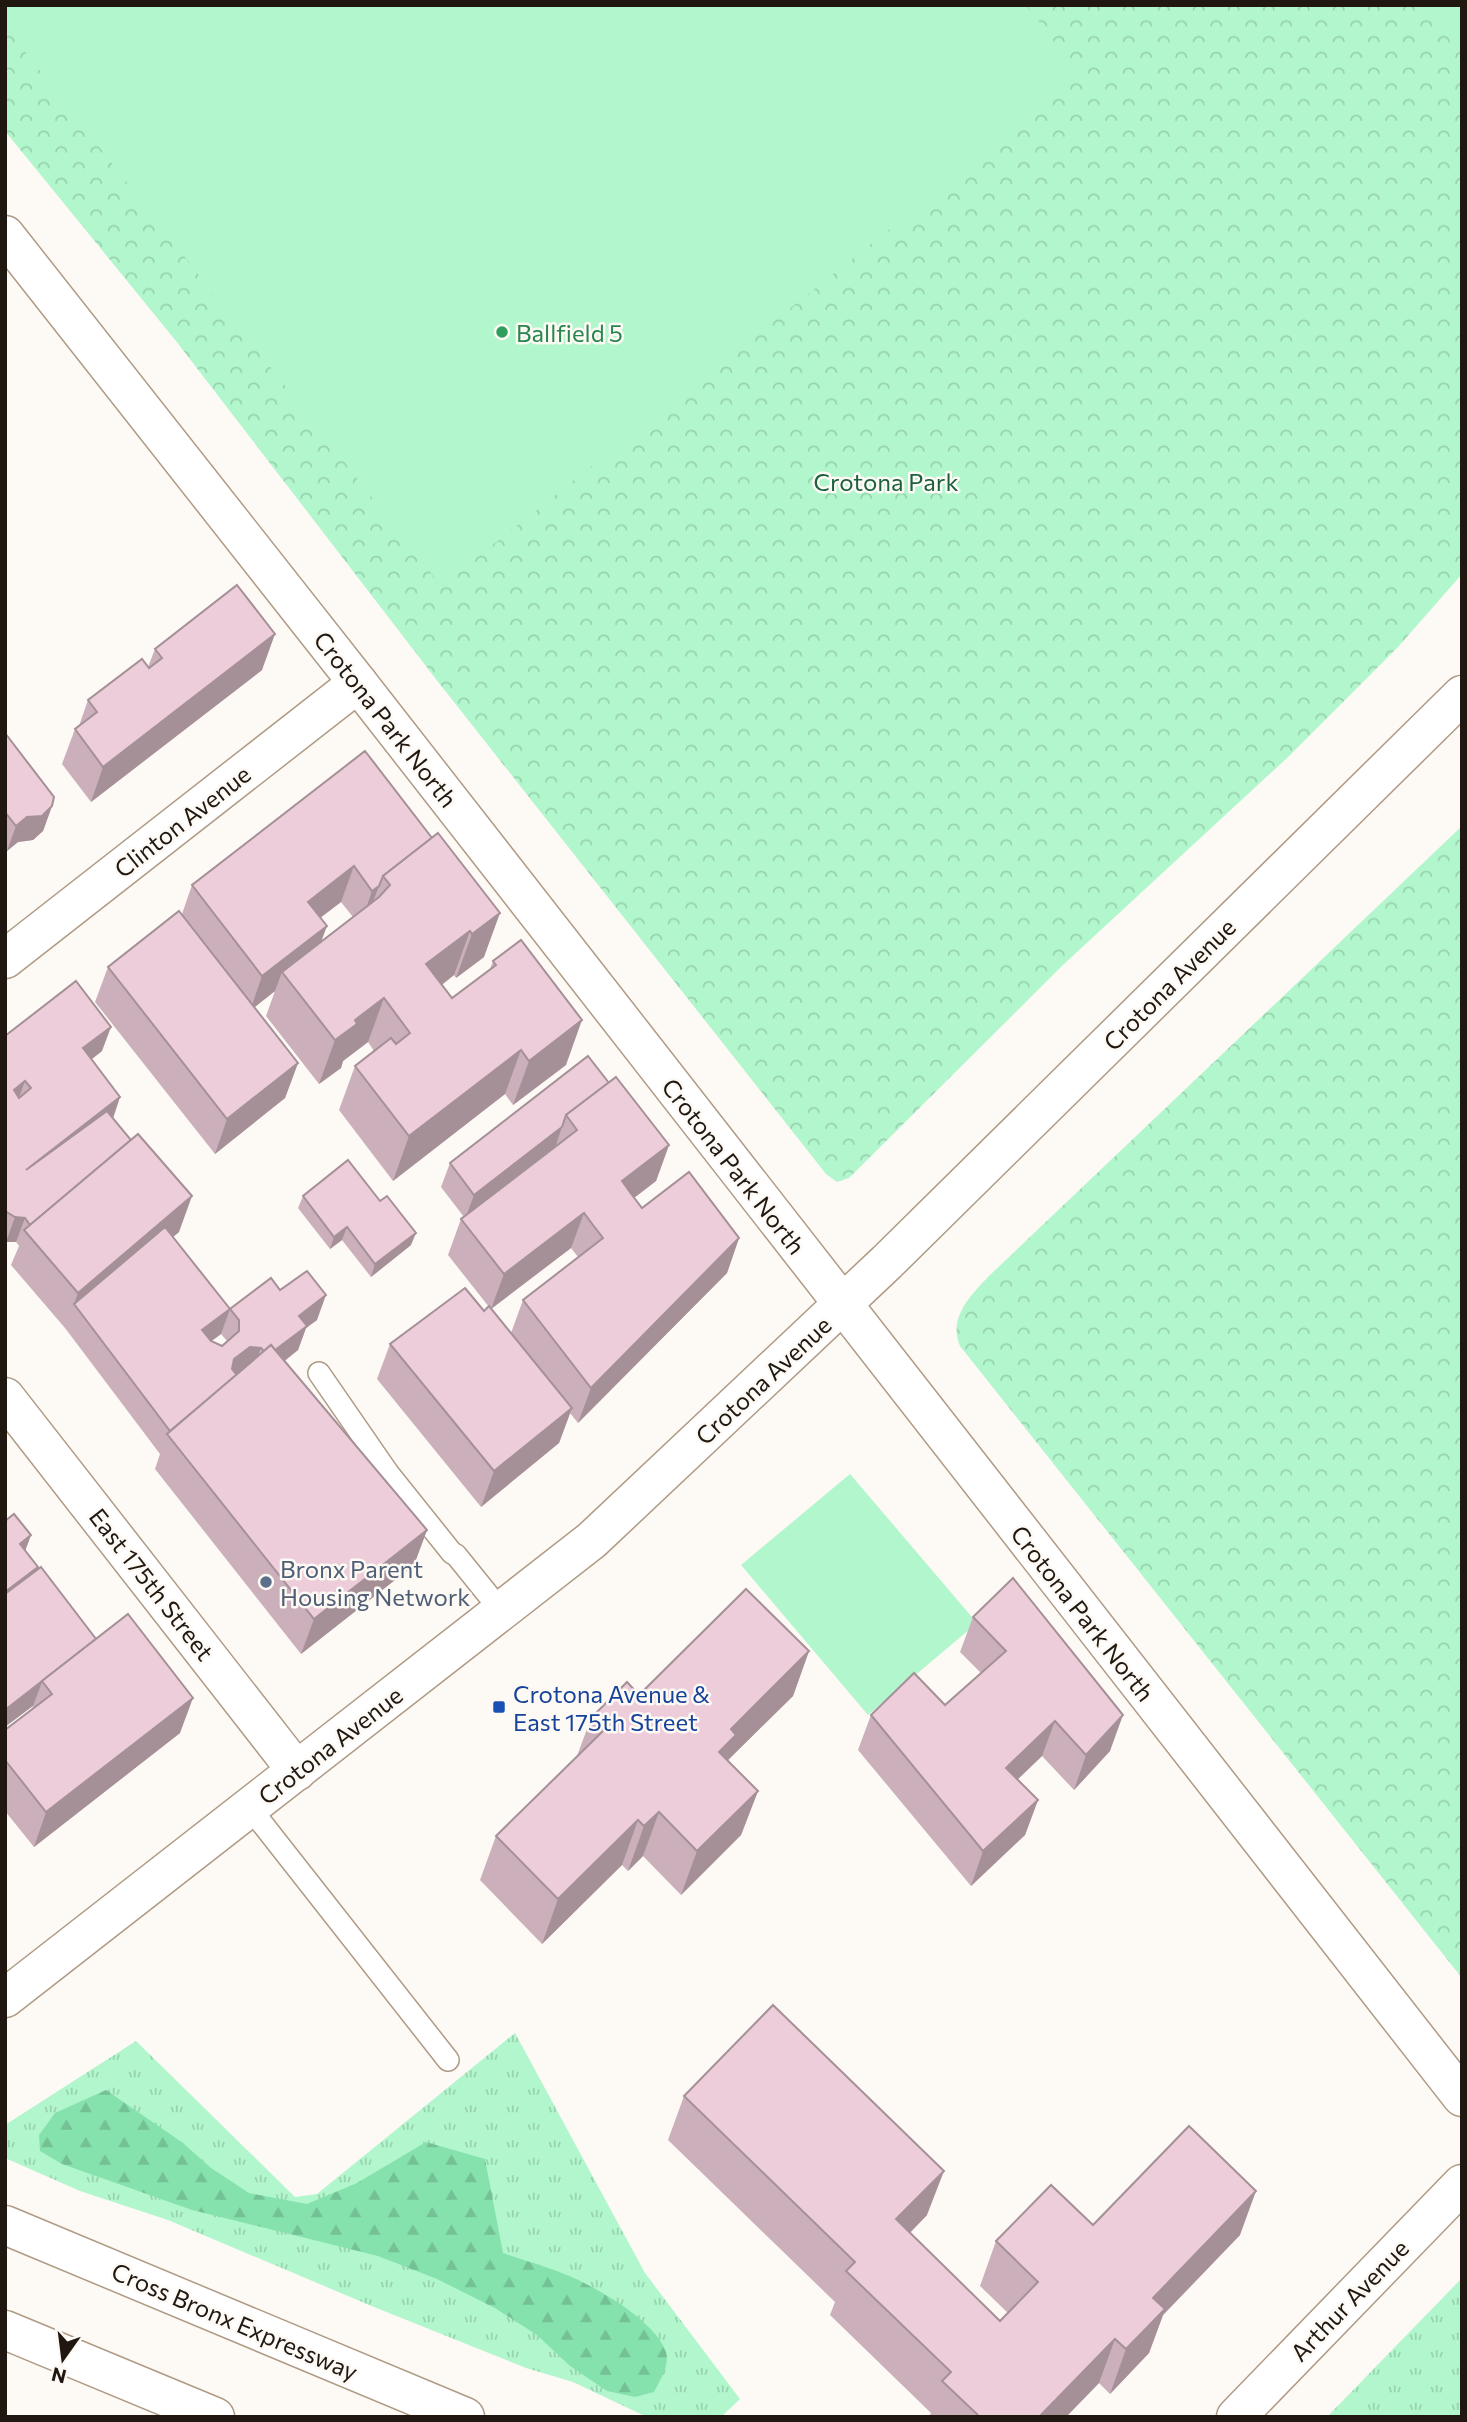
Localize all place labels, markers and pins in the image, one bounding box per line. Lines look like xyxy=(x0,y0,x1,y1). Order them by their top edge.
place label: Ballfield 5 xyxy=(516,318,623,347)
marker: Ballfield 5 xyxy=(494,324,510,340)
place label: Bronx Parent Housing Network xyxy=(280,1554,470,1611)
marker: Bronx Parent Housing Network xyxy=(258,1574,274,1590)
place label: Crotona Avenue & East 175th Street xyxy=(513,1679,710,1736)
marker: Crotona Avenue & East 175th Street xyxy=(491,1699,507,1715)

